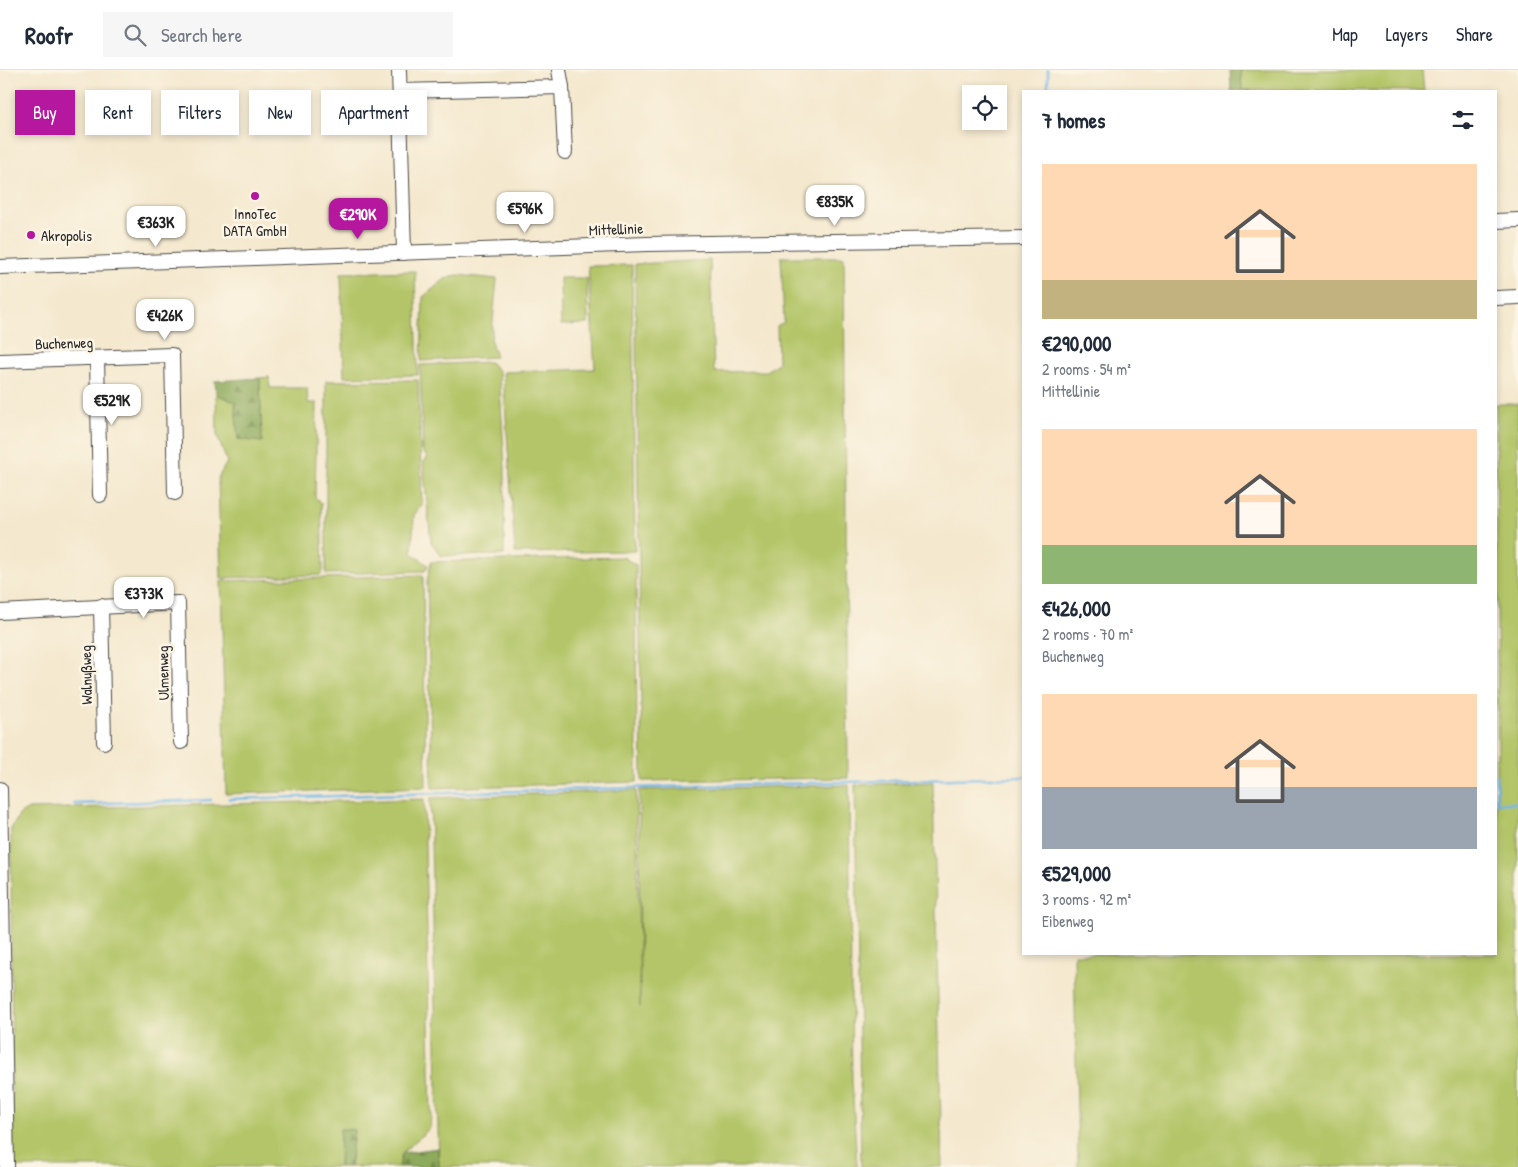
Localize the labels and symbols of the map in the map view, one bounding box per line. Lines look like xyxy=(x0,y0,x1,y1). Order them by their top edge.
pin: €835K xyxy=(800,184,870,227)
marker: InnoTec DATA GmbH xyxy=(249,190,261,202)
pin: €596K xyxy=(490,191,560,234)
pin: €290K xyxy=(323,198,393,240)
place label: InnoTec DATA GmbH xyxy=(224,203,286,241)
pin: €363K xyxy=(121,206,191,248)
street label: Mittellinie xyxy=(588,218,644,240)
place label: Akropolis xyxy=(41,225,92,246)
marker: Akropolis xyxy=(25,229,37,241)
pin: €426K xyxy=(130,298,200,341)
street label: Buchenweg xyxy=(35,331,94,355)
pin: €529K xyxy=(77,384,147,426)
pin: €373K xyxy=(109,576,179,619)
street label: Walnußweg xyxy=(75,645,97,705)
street label: Ulmenweg xyxy=(152,645,174,701)

